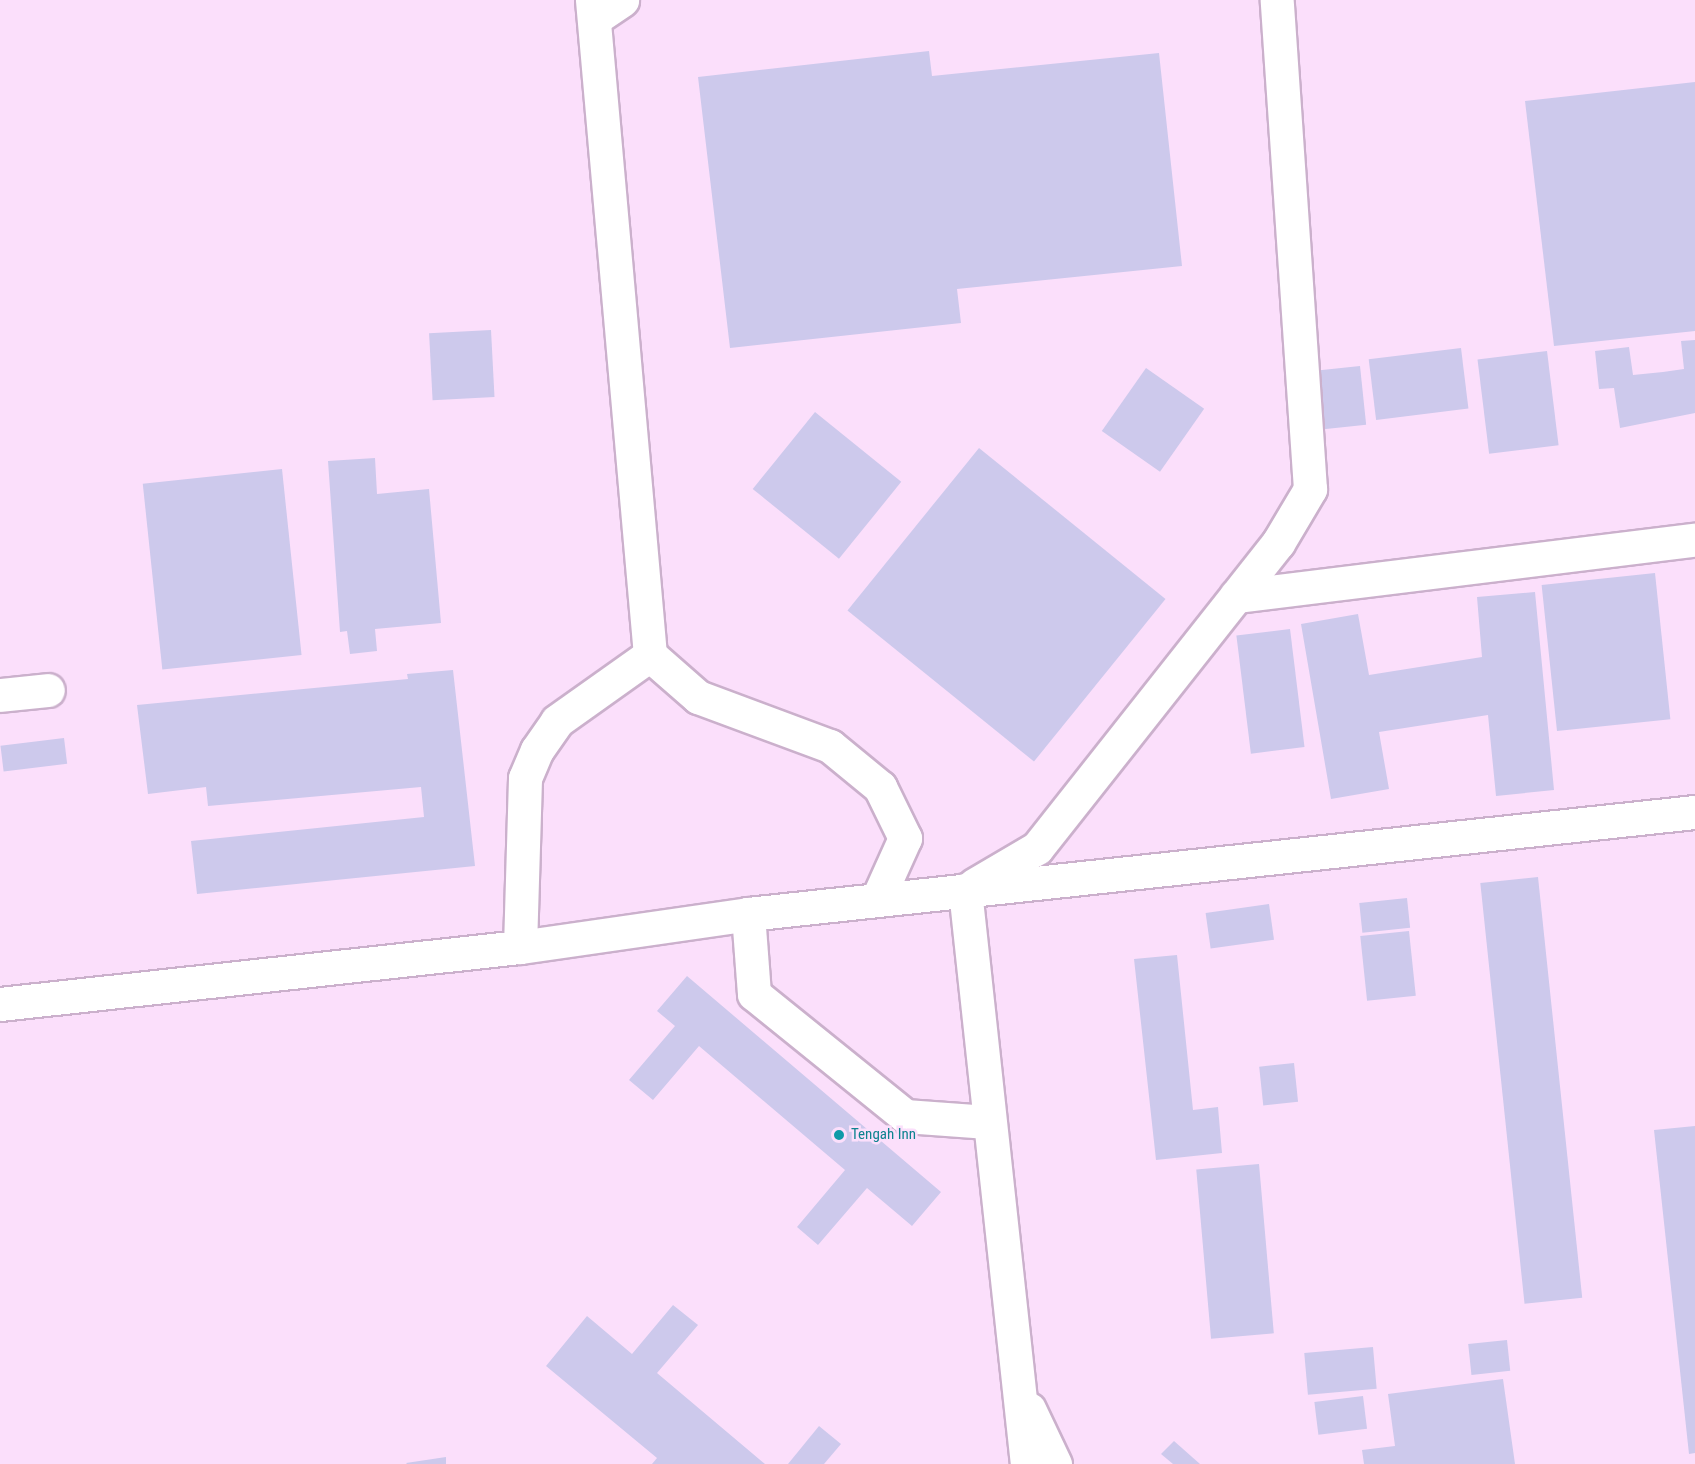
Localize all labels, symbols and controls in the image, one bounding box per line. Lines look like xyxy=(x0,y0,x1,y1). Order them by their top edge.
place label: Tengah Inn xyxy=(851,1126,916,1144)
marker: Tengah Inn xyxy=(832,1128,846,1142)

